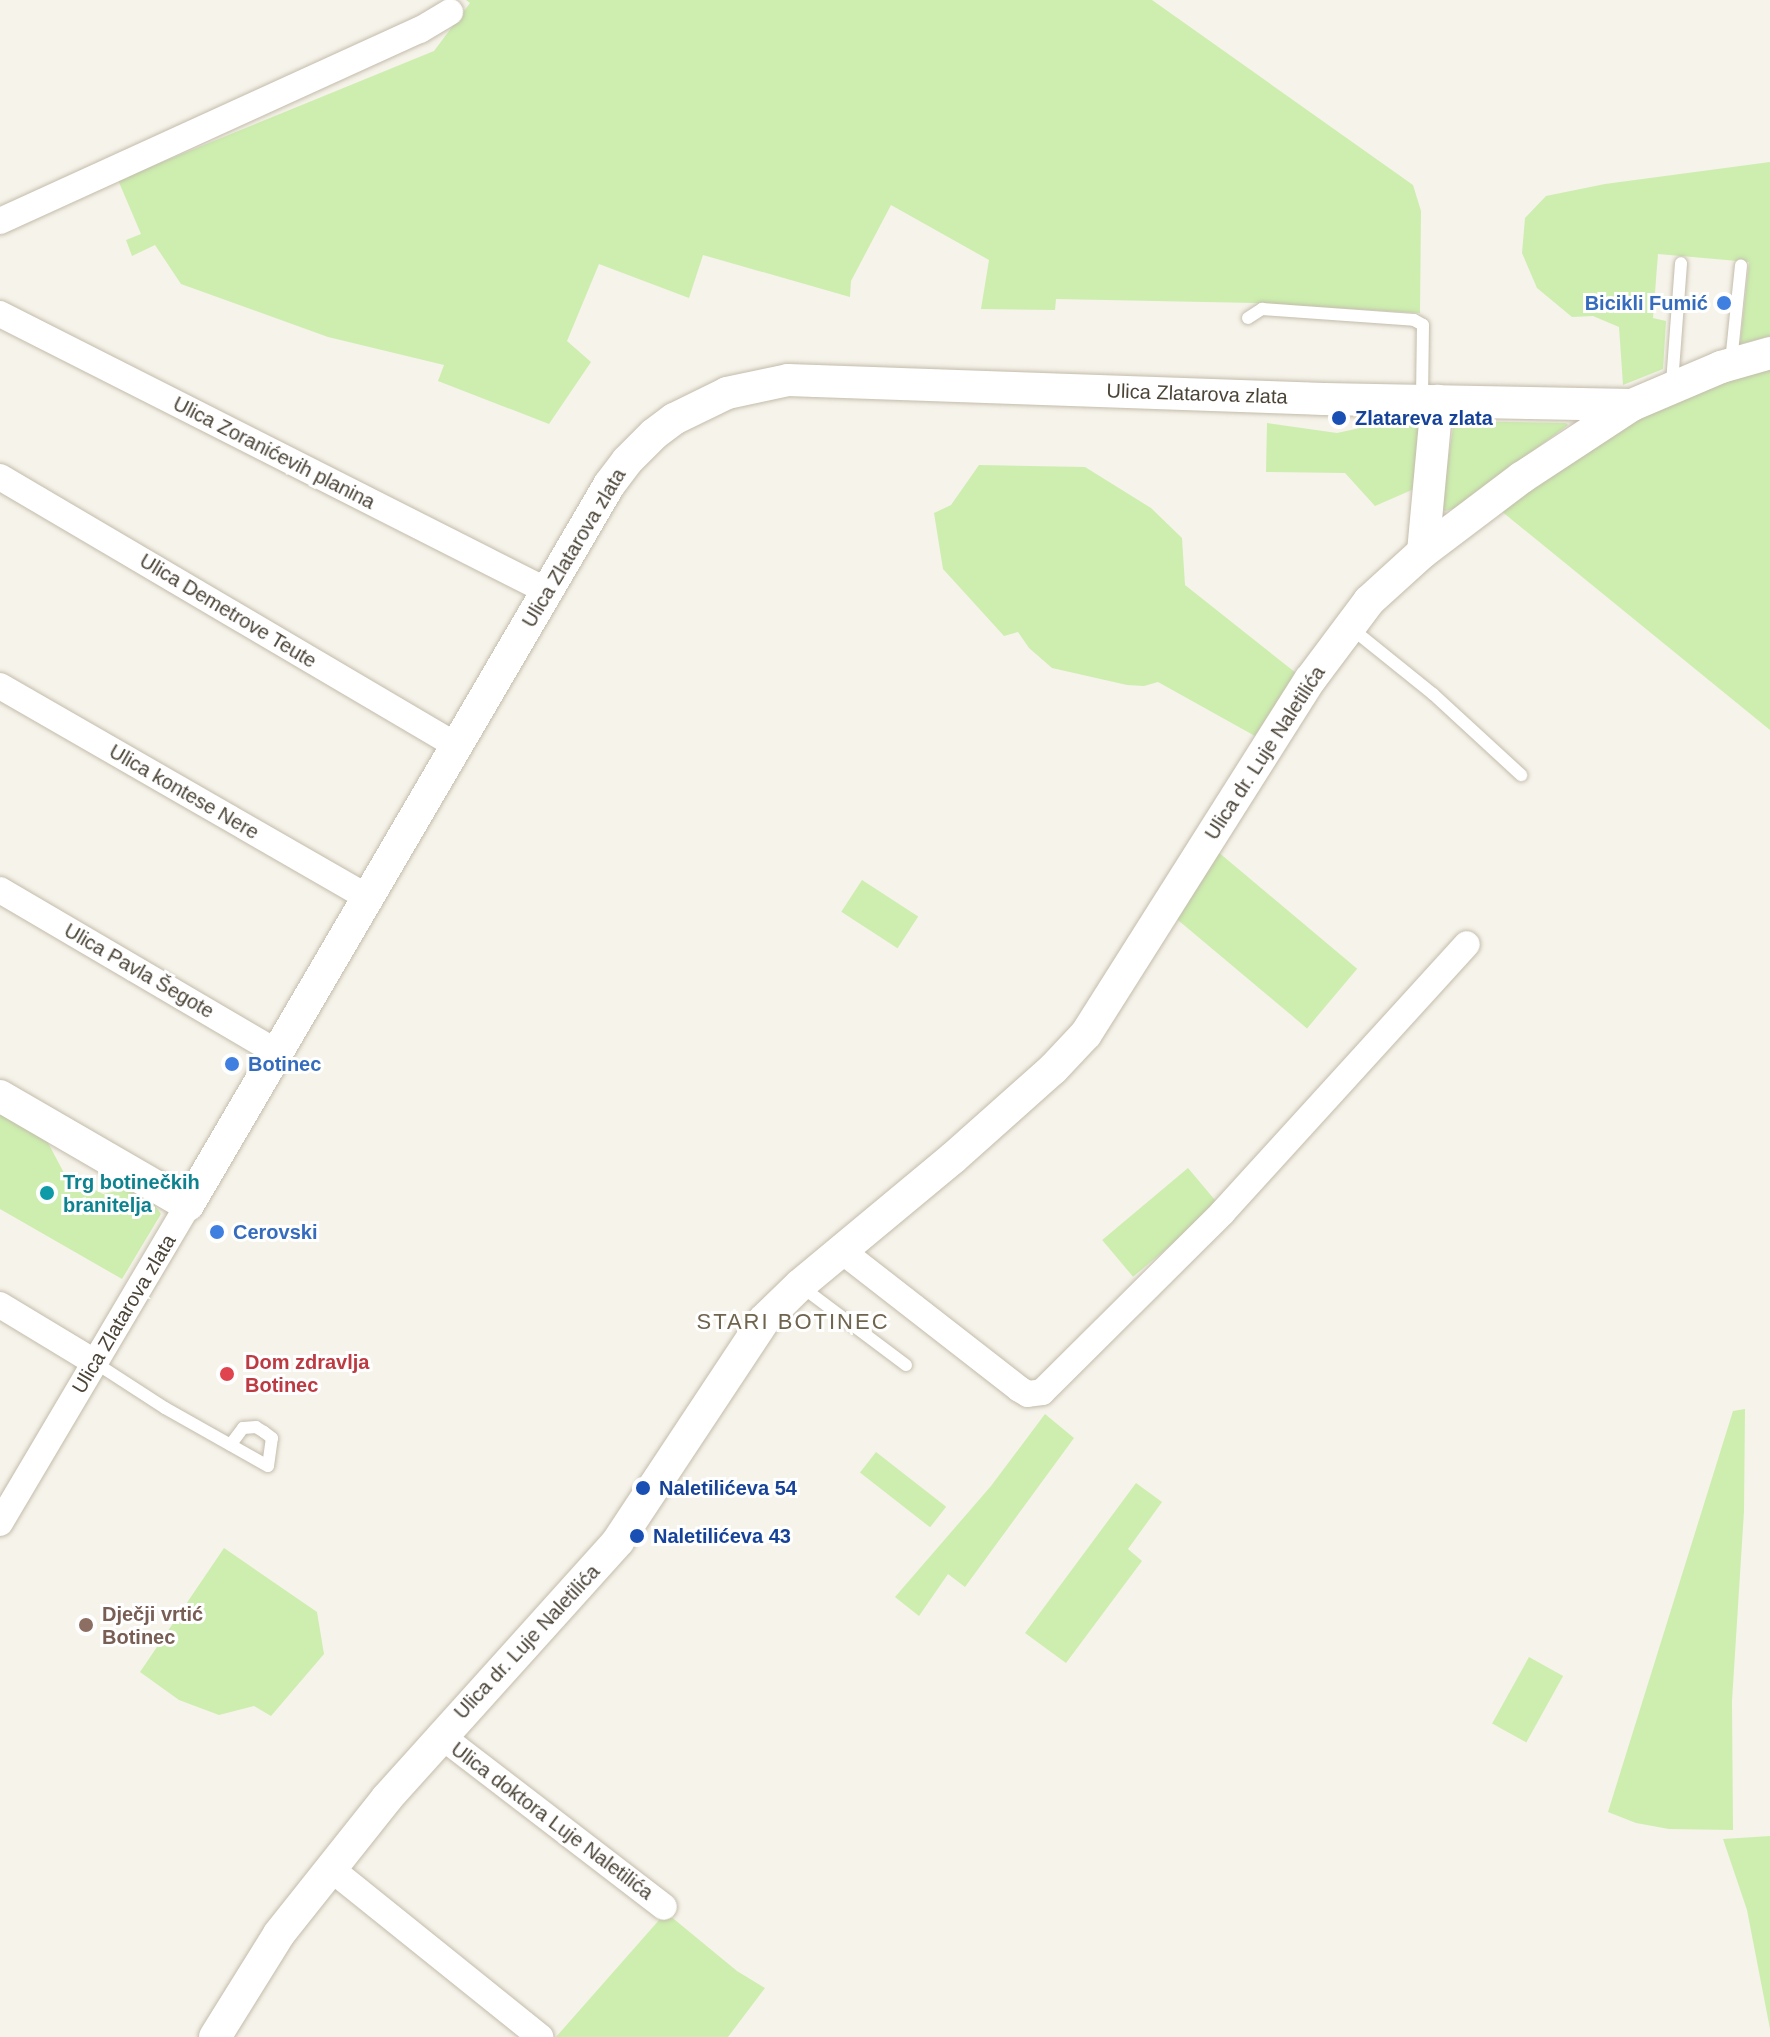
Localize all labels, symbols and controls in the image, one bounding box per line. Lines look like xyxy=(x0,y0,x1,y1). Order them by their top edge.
place label: Bicikli Fumić xyxy=(1585,291,1708,315)
marker: Bicikli Fumić xyxy=(1715,294,1733,312)
street label: Ulica Zlatarova zlata xyxy=(1106,379,1288,409)
street label: Ulica Zoranićevih planina xyxy=(169,392,379,514)
place label: Zlatareva zlata xyxy=(1355,406,1493,430)
marker: Zlatareva zlata xyxy=(1330,409,1348,427)
street label: Ulica Zlatarova zlata xyxy=(517,464,631,632)
street label: Ulica Demetrove Teute xyxy=(135,549,321,673)
street label: Ulica dr. Luje Naletilića xyxy=(1200,662,1330,844)
street label: Ulica kontese Nere xyxy=(105,739,263,845)
street label: Ulica Pavla Šegote xyxy=(60,918,218,1024)
place label: Botinec xyxy=(248,1052,321,1076)
marker: Botinec xyxy=(223,1055,241,1073)
place label: Trg botinečkih branitelja xyxy=(63,1170,200,1217)
marker: Trg botinečkih branitelja xyxy=(38,1184,56,1202)
place label: Cerovski xyxy=(233,1220,317,1244)
marker: Cerovski xyxy=(208,1223,226,1241)
street label: Ulica Zlatarova zlata xyxy=(67,1230,181,1398)
district label: STARI BOTINEC xyxy=(696,1309,890,1335)
place label: Dom zdravlja Botinec xyxy=(245,1350,369,1397)
marker: Dom zdravlja Botinec xyxy=(216,1363,238,1385)
place label: Naletilićeva 54 xyxy=(659,1476,797,1500)
marker: Naletilićeva 54 xyxy=(634,1479,652,1497)
place label: Naletilićeva 43 xyxy=(653,1524,791,1548)
marker: Naletilićeva 43 xyxy=(628,1527,646,1545)
street label: Ulica dr. Luje Naletilića xyxy=(449,1560,605,1724)
place label: Dječji vrtić Botinec xyxy=(102,1602,203,1649)
marker: Dječji vrtić Botinec xyxy=(77,1616,95,1634)
street label: Ulica doktora Luje Naletilića xyxy=(446,1737,658,1905)

